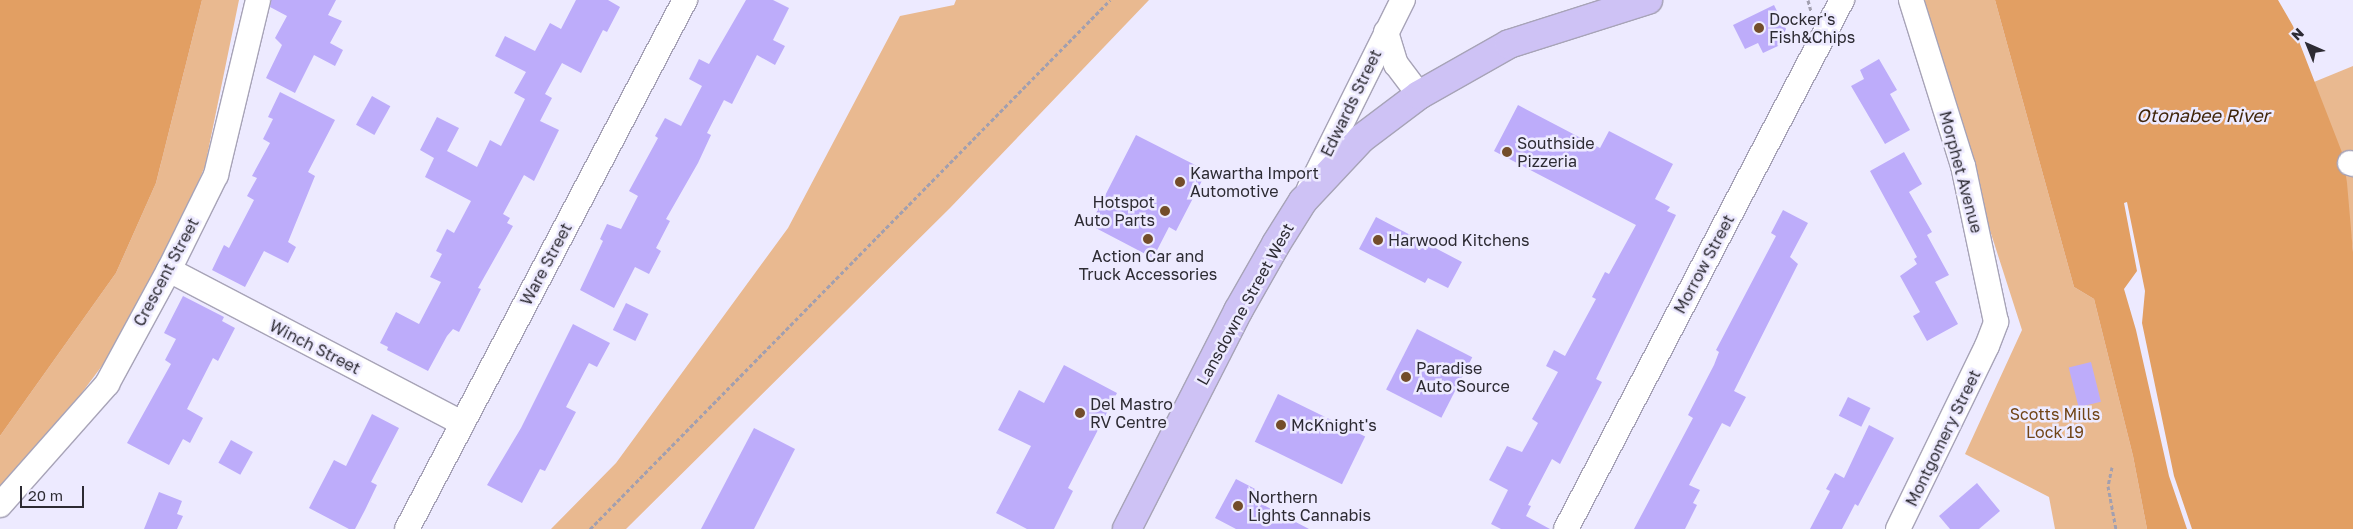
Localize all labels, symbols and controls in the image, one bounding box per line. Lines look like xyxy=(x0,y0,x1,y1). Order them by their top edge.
place label: Docker's Fish&Chips xyxy=(1769,9,1855,47)
north arrow xyxy=(2283,20,2333,70)
marker: Docker's Fish&Chips xyxy=(1753,22,1765,34)
text: N xyxy=(2287,24,2307,44)
street label: Edwards Street xyxy=(1317,46,1385,160)
water label: Otonabee River xyxy=(2136,104,2270,126)
street label: Morphet Avenue xyxy=(1935,109,1987,235)
place label: Southside Pizzeria xyxy=(1517,133,1595,171)
marker: Southside Pizzeria xyxy=(1501,146,1513,158)
place label: Kawartha Import Automotive xyxy=(1190,163,1319,201)
marker: Kawartha Import Automotive xyxy=(1174,176,1186,188)
place label: Hotspot Auto Parts xyxy=(1074,192,1155,230)
marker: Hotspot Auto Parts xyxy=(1159,205,1171,217)
street label: Morrow Street xyxy=(1670,211,1738,317)
street label: Crescent Street xyxy=(129,214,203,330)
street label: Ware Street xyxy=(516,220,576,308)
street label: Lansdowne Street West xyxy=(1192,220,1298,388)
place label: Harwood Kitchens xyxy=(1388,230,1529,250)
marker: Action Car and Truck Accessories xyxy=(1142,233,1154,245)
marker: Harwood Kitchens xyxy=(1372,234,1384,246)
place label: Action Car and Truck Accessories xyxy=(1079,246,1217,284)
street label: Winch Street xyxy=(266,316,364,378)
place label: Paradise Auto Source xyxy=(1416,358,1510,396)
street label: Montgomery Street xyxy=(1902,367,1984,509)
marker: Paradise Auto Source xyxy=(1400,371,1412,383)
place label: Del Mastro RV Centre xyxy=(1090,394,1173,432)
park label: Scotts Mills Lock 19 xyxy=(2010,404,2100,442)
marker: Del Mastro RV Centre xyxy=(1074,407,1086,419)
place label: McKnight's xyxy=(1291,415,1377,435)
marker: McKnight's xyxy=(1275,419,1287,431)
scale bar xyxy=(22,476,86,508)
text: 20 m xyxy=(28,486,63,504)
place label: Northern Lights Cannabis xyxy=(1248,487,1371,525)
marker: Northern Lights Cannabis xyxy=(1232,500,1244,512)

